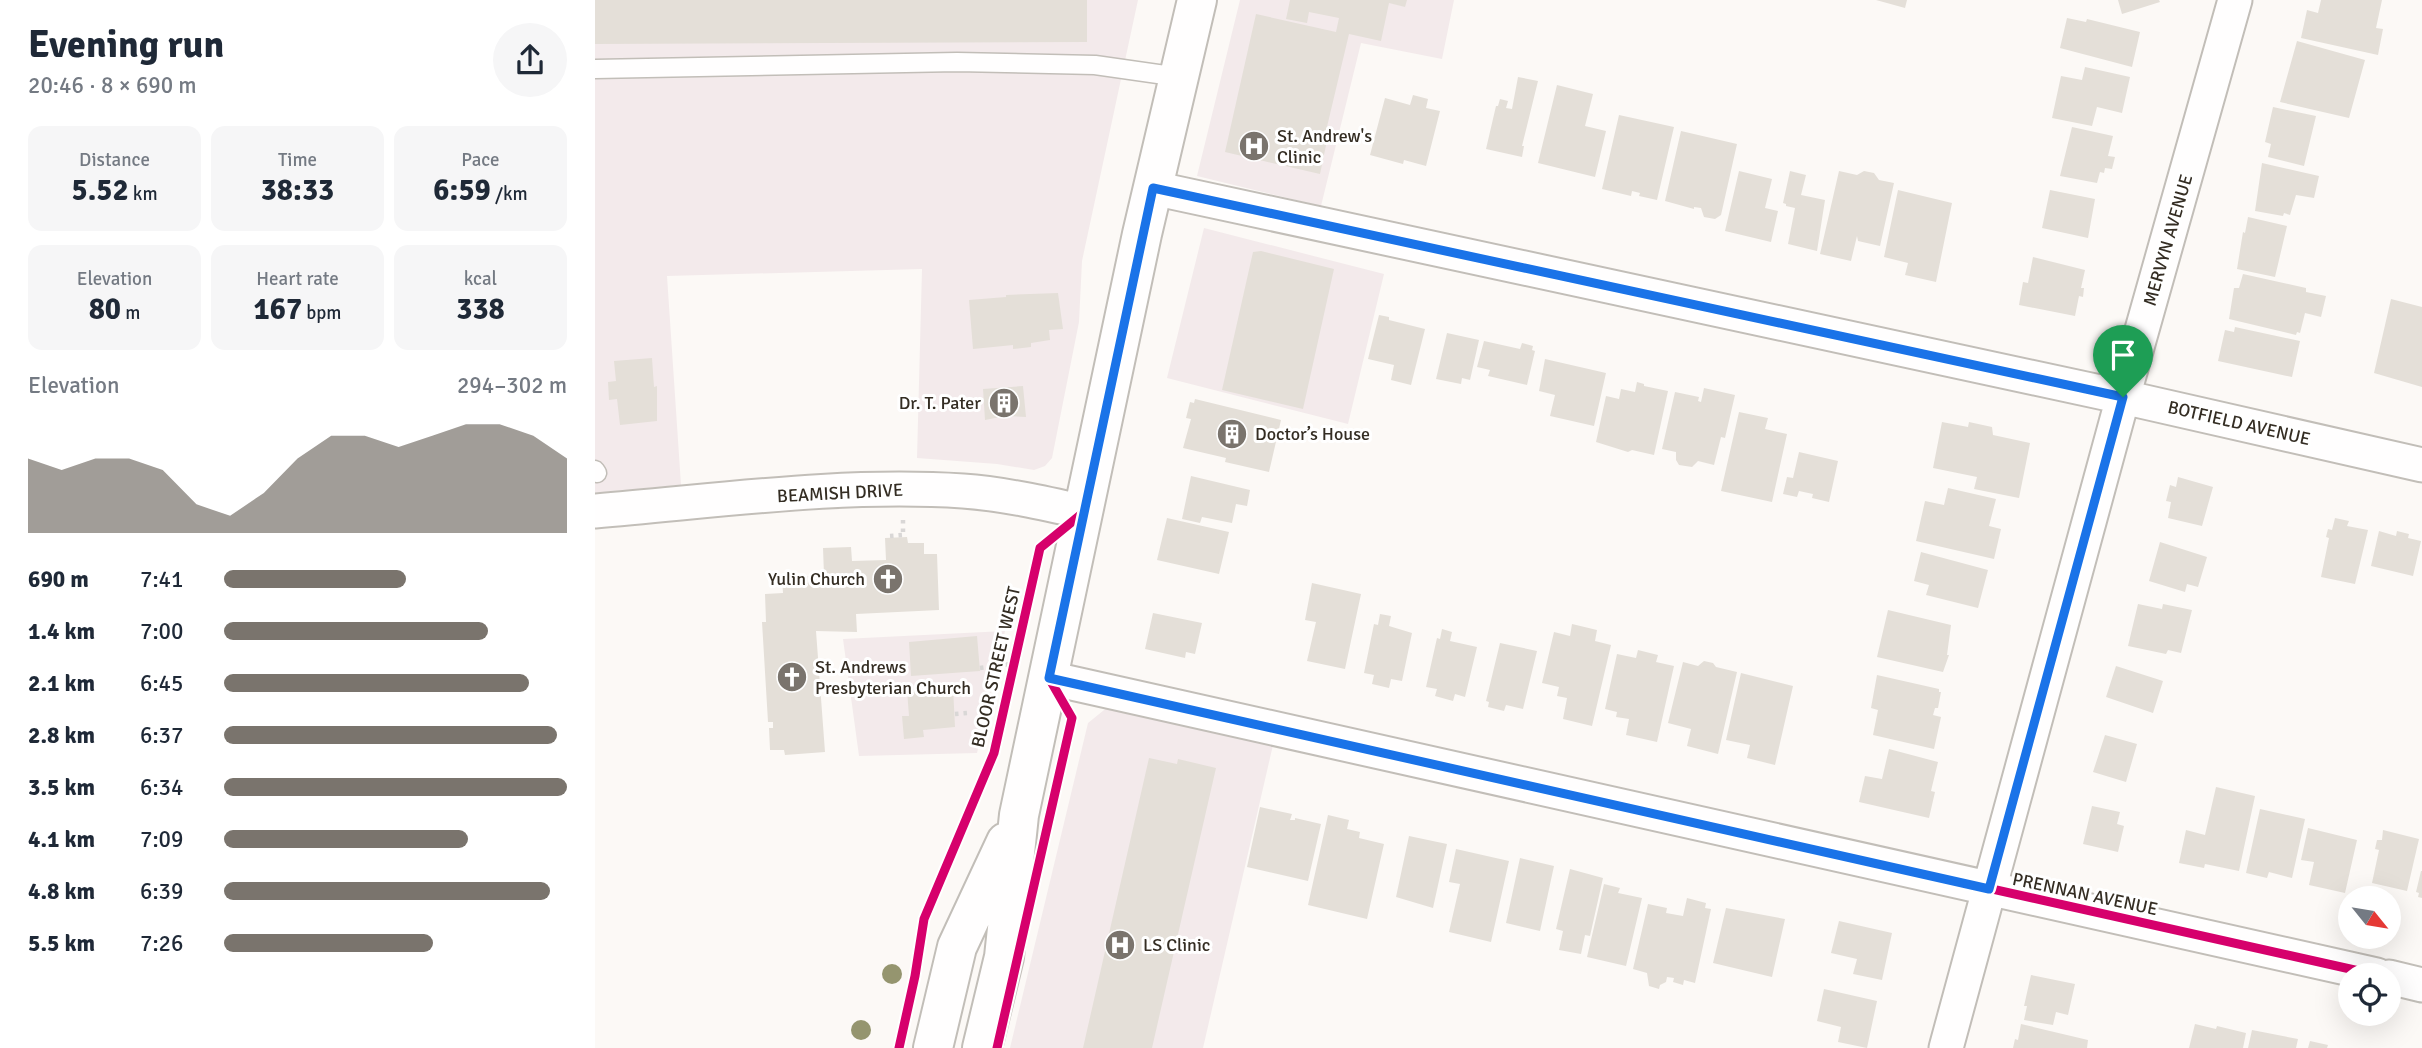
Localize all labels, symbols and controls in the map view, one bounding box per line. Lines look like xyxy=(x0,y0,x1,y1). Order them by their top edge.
text: Evening run xyxy=(28,21,224,68)
button: share xyxy=(493,23,567,97)
text: 20:46 · 8 × 690 m xyxy=(28,71,197,100)
place label: St. Andrew's Clinic xyxy=(1277,125,1372,168)
hospital icon: St. Andrew's Clinic xyxy=(1237,129,1271,163)
text: Distance xyxy=(79,148,150,172)
text: Time xyxy=(278,148,317,172)
text: Pace xyxy=(461,148,500,172)
text: 5.52 xyxy=(71,172,129,209)
text: 38:33 xyxy=(261,172,334,209)
text: 6:59 xyxy=(433,172,491,209)
street label: MERVYN AVENUE xyxy=(2139,172,2197,308)
text: km xyxy=(129,182,158,206)
text: /km xyxy=(491,182,528,206)
text: Elevation xyxy=(77,267,152,291)
text: Heart rate xyxy=(256,267,339,291)
text: kcal xyxy=(464,267,497,291)
text: 80 xyxy=(89,291,121,328)
text: 167 xyxy=(253,291,302,328)
text: 338 xyxy=(456,291,505,328)
text: m xyxy=(121,301,140,325)
text: bpm xyxy=(302,301,342,325)
pin xyxy=(2093,325,2153,397)
icon: arrive xyxy=(2104,336,2142,374)
text: Elevation xyxy=(28,371,120,400)
text: 294–302 m xyxy=(457,371,567,400)
building icon: Dr. T. Pater xyxy=(987,386,1021,420)
place label: Dr. T. Pater xyxy=(899,392,981,414)
street label: BOTFIELD AVENUE xyxy=(2166,396,2312,450)
building icon: Doctor’s House xyxy=(1215,417,1249,451)
place label: Doctor’s House xyxy=(1255,423,1370,445)
street label: BEAMISH DRIVE xyxy=(776,479,904,507)
church icon: Yulin Church xyxy=(871,562,905,596)
text: 690 m xyxy=(28,565,89,594)
text: 7:41 xyxy=(140,565,183,594)
place label: Yulin Church xyxy=(768,568,865,590)
street label: BLOOR STREET WEST xyxy=(967,584,1025,750)
text: 1.4 km xyxy=(28,617,95,646)
text: 7:00 xyxy=(140,617,183,646)
place label: St. Andrews Presbyterian Church xyxy=(815,656,971,699)
church icon: St. Andrews Presbyterian Church xyxy=(775,660,809,694)
text: 2.1 km xyxy=(28,669,95,698)
text: 6:45 xyxy=(140,669,183,698)
text: 2.8 km xyxy=(28,721,95,750)
text: 6:37 xyxy=(140,721,183,750)
text: 3.5 km xyxy=(28,773,95,802)
text: 6:34 xyxy=(140,773,183,802)
text: 4.1 km xyxy=(28,825,95,854)
text: 7:09 xyxy=(140,825,183,854)
street label: PRENNAN AVENUE xyxy=(2010,868,2160,920)
text: 4.8 km xyxy=(28,877,95,906)
text: 6:39 xyxy=(140,877,183,906)
north arrow xyxy=(2338,886,2401,948)
map controls xyxy=(2338,886,2401,1026)
hospital icon: LS Clinic xyxy=(1103,928,1137,962)
text: 5.5 km xyxy=(28,929,95,958)
text: 7:26 xyxy=(140,929,183,958)
place label: LS Clinic xyxy=(1143,934,1210,956)
button: locate xyxy=(2338,963,2401,1026)

